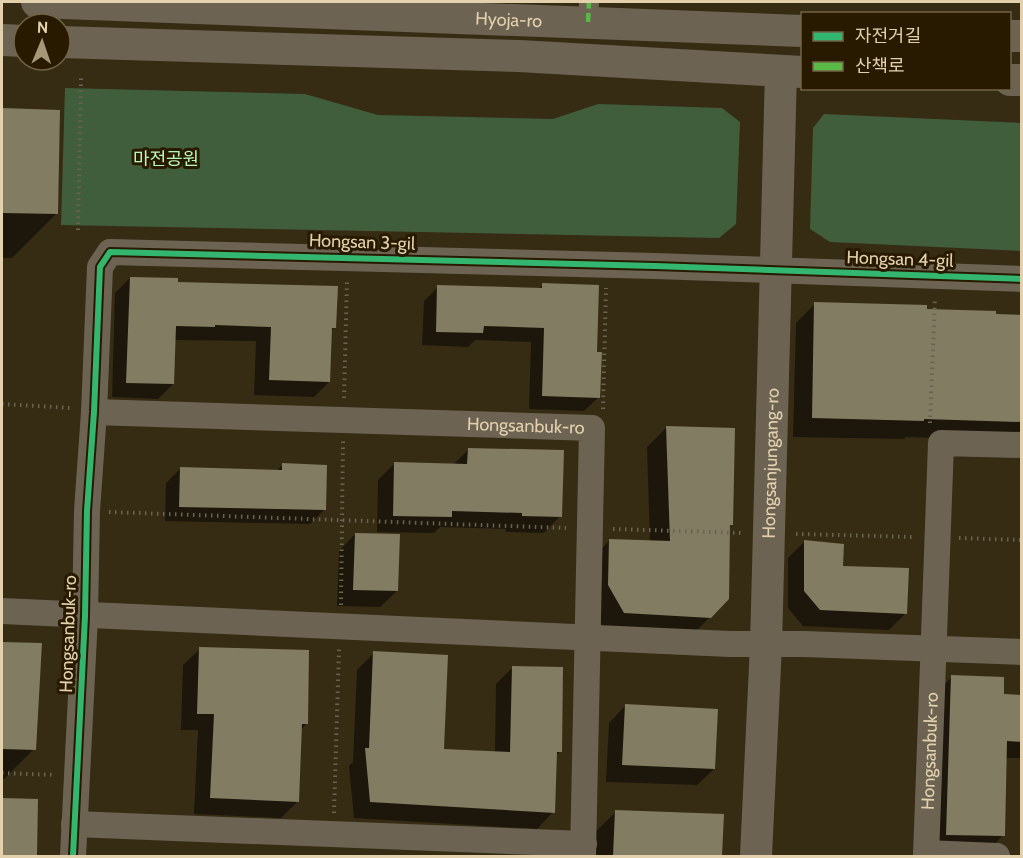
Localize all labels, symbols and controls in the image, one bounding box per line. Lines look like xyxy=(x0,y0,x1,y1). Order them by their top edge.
street label: Hyoja-ro xyxy=(475,8,543,32)
north arrow xyxy=(12,12,72,72)
legend xyxy=(801,12,1011,90)
text: N xyxy=(37,18,48,37)
text: 자전거길 xyxy=(855,25,921,47)
text: 산책로 xyxy=(855,55,905,77)
park label: 마전공원 xyxy=(133,148,199,170)
street label: Hongsan 3-gil xyxy=(308,229,416,255)
street label: Hongsan 4-gil xyxy=(846,246,955,272)
street label: Hongsanjungang-ro xyxy=(758,388,784,539)
street label: Hongsanbuk-ro xyxy=(467,413,585,439)
street label: Hongsanbuk-ro xyxy=(55,575,81,693)
street label: Hongsanbuk-ro xyxy=(917,692,943,810)

